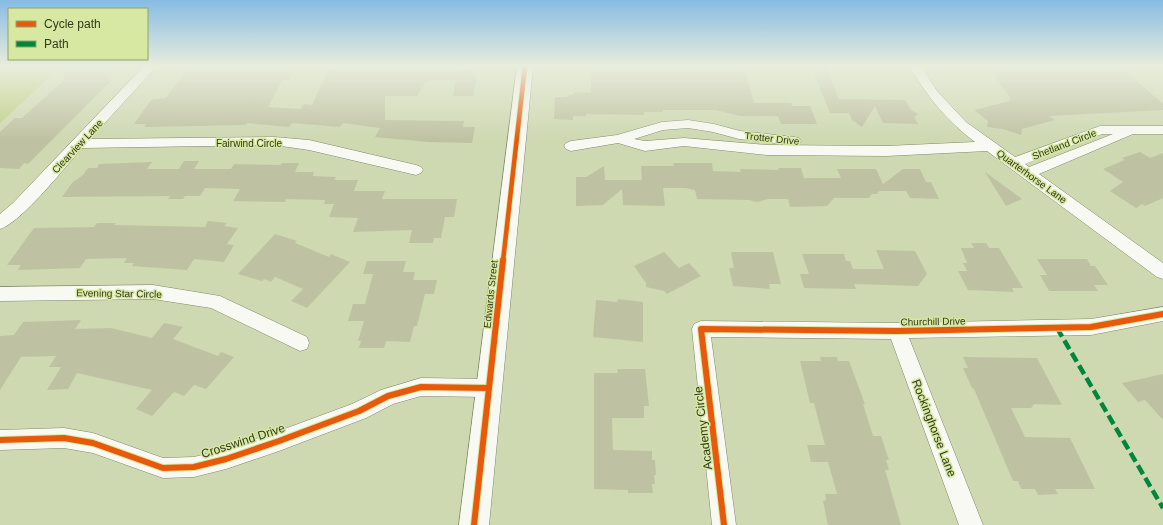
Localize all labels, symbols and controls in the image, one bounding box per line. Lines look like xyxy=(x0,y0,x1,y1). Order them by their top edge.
legend xyxy=(8,8,148,60)
text: Cycle path xyxy=(44,17,101,31)
text: Path xyxy=(44,37,69,51)
street label: Clearview Lane xyxy=(50,117,105,175)
street label: Shetland Circle xyxy=(1031,127,1098,162)
street label: Trotter Drive xyxy=(744,130,800,147)
street label: Fairwind Circle xyxy=(216,138,282,149)
street label: Quarterhorse Lane xyxy=(995,147,1069,206)
street label: Edwards Street xyxy=(481,259,500,329)
street label: Evening Star Circle xyxy=(76,287,162,300)
street label: Churchill Drive xyxy=(900,315,966,328)
street label: Rockinghorse Lane xyxy=(909,377,959,479)
street label: Academy Circle xyxy=(691,385,715,471)
street label: Crosswind Drive xyxy=(199,421,287,461)

